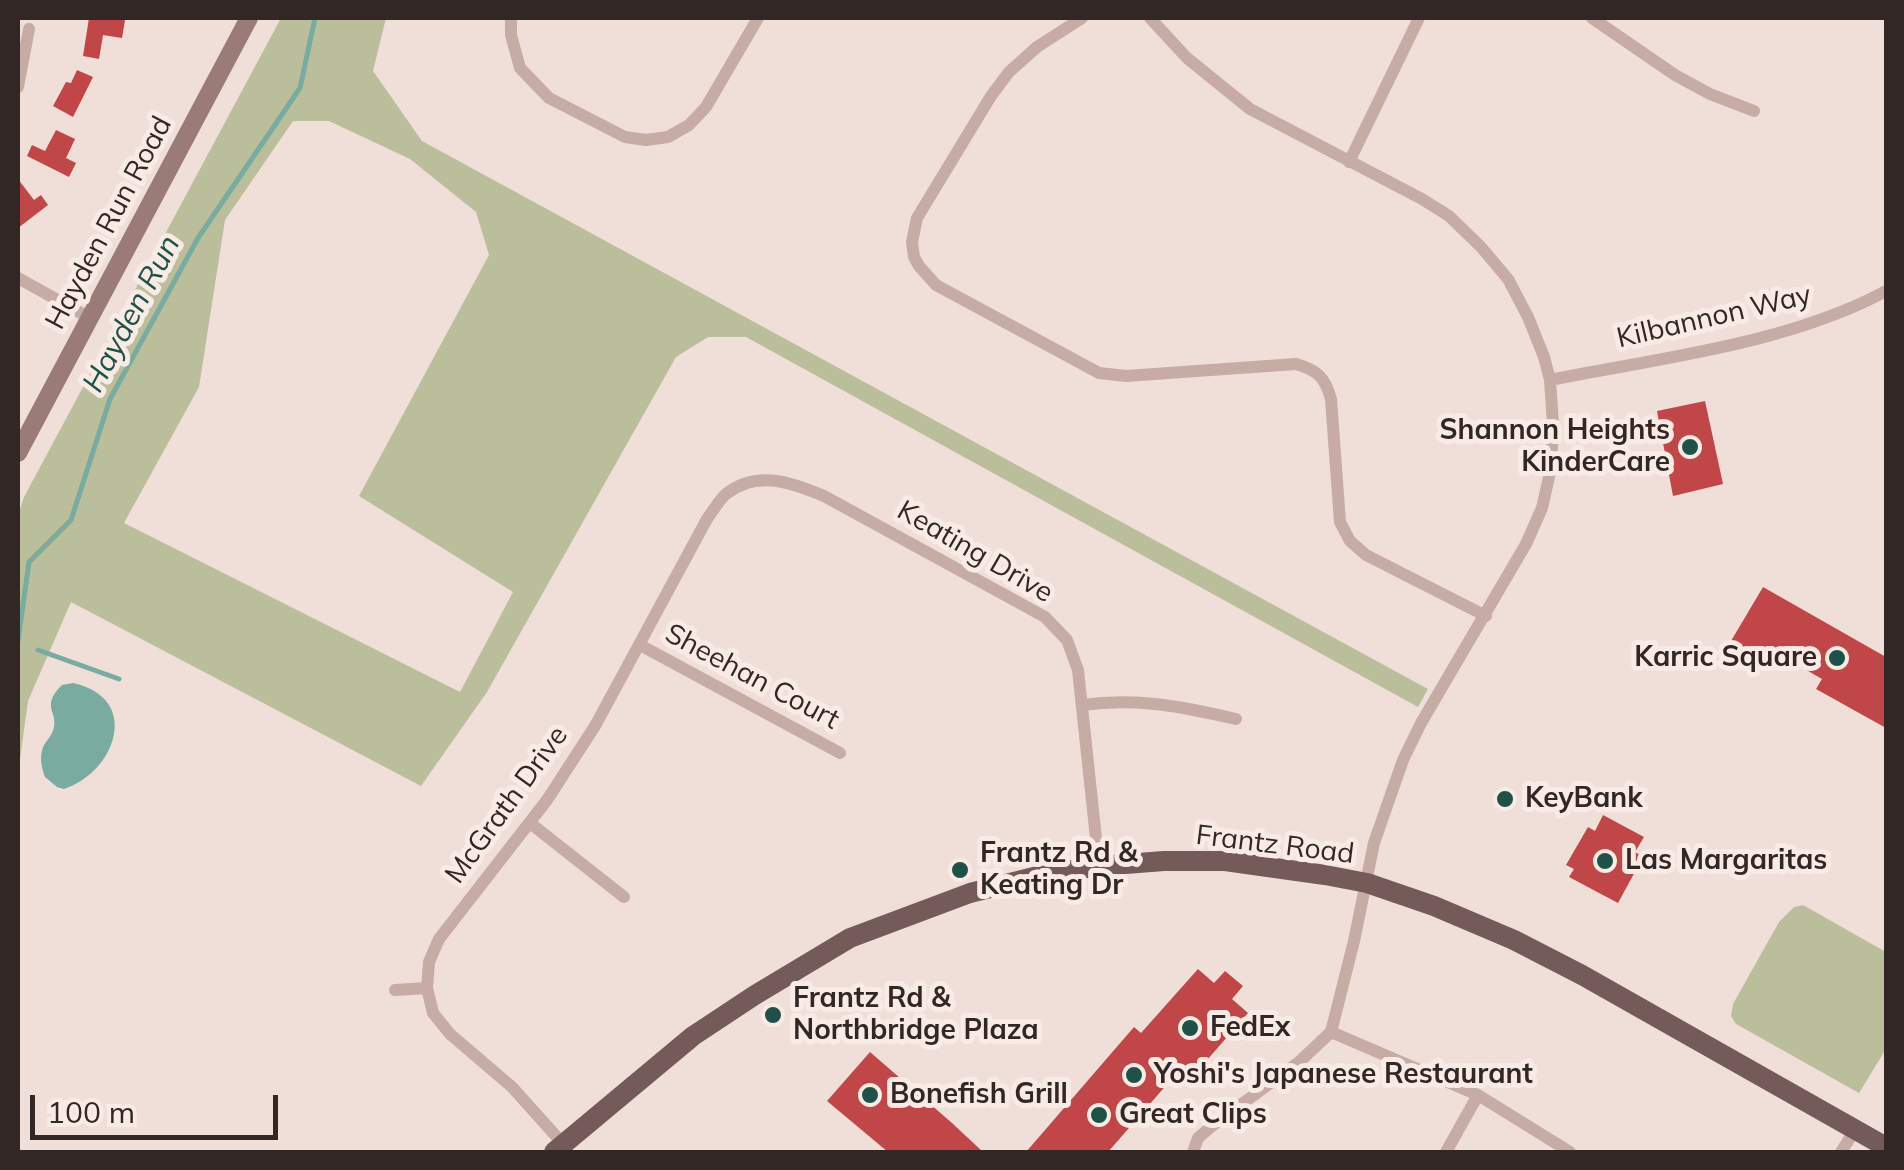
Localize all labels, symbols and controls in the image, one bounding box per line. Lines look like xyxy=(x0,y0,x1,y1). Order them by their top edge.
street label: Hayden Run Road xyxy=(39,111,179,335)
water label: Hayden Run xyxy=(76,230,188,398)
street label: Kilbannon Way xyxy=(1614,278,1814,356)
place label: Shannon Heights KinderCare xyxy=(1440,414,1670,480)
marker: Shannon Heights KinderCare xyxy=(1679,436,1701,458)
street label: Keating Drive xyxy=(891,494,1059,610)
street label: Sheehan Court xyxy=(659,617,845,737)
place label: Karric Square xyxy=(1634,641,1817,675)
marker: Karric Square xyxy=(1826,647,1848,669)
street label: McGrath Drive xyxy=(439,720,575,890)
place label: KeyBank xyxy=(1525,782,1643,816)
marker: KeyBank xyxy=(1494,788,1516,810)
street label: Frantz Road xyxy=(1194,819,1356,871)
place label: Frantz Rd & Keating Dr xyxy=(980,837,1137,903)
place label: Las Margaritas xyxy=(1625,844,1827,878)
marker: Las Margaritas xyxy=(1594,850,1616,872)
marker: Frantz Rd & Keating Dr xyxy=(949,859,971,881)
place label: Frantz Rd & Northbridge Plaza xyxy=(793,982,1039,1048)
marker: Frantz Rd & Northbridge Plaza xyxy=(762,1004,784,1026)
place label: FedEx xyxy=(1210,1011,1290,1045)
marker: FedEx xyxy=(1179,1017,1201,1039)
place label: Yoshi's Japanese Restaurant xyxy=(1154,1058,1533,1092)
marker: Yoshi's Japanese Restaurant xyxy=(1123,1064,1145,1086)
scale bar xyxy=(35,1075,282,1137)
place label: Bonefish Grill xyxy=(890,1078,1068,1112)
marker: Bonefish Grill xyxy=(859,1084,881,1106)
text: 100 m xyxy=(47,1093,135,1131)
place label: Great Clips xyxy=(1119,1098,1267,1132)
marker: Great Clips xyxy=(1088,1104,1110,1126)

